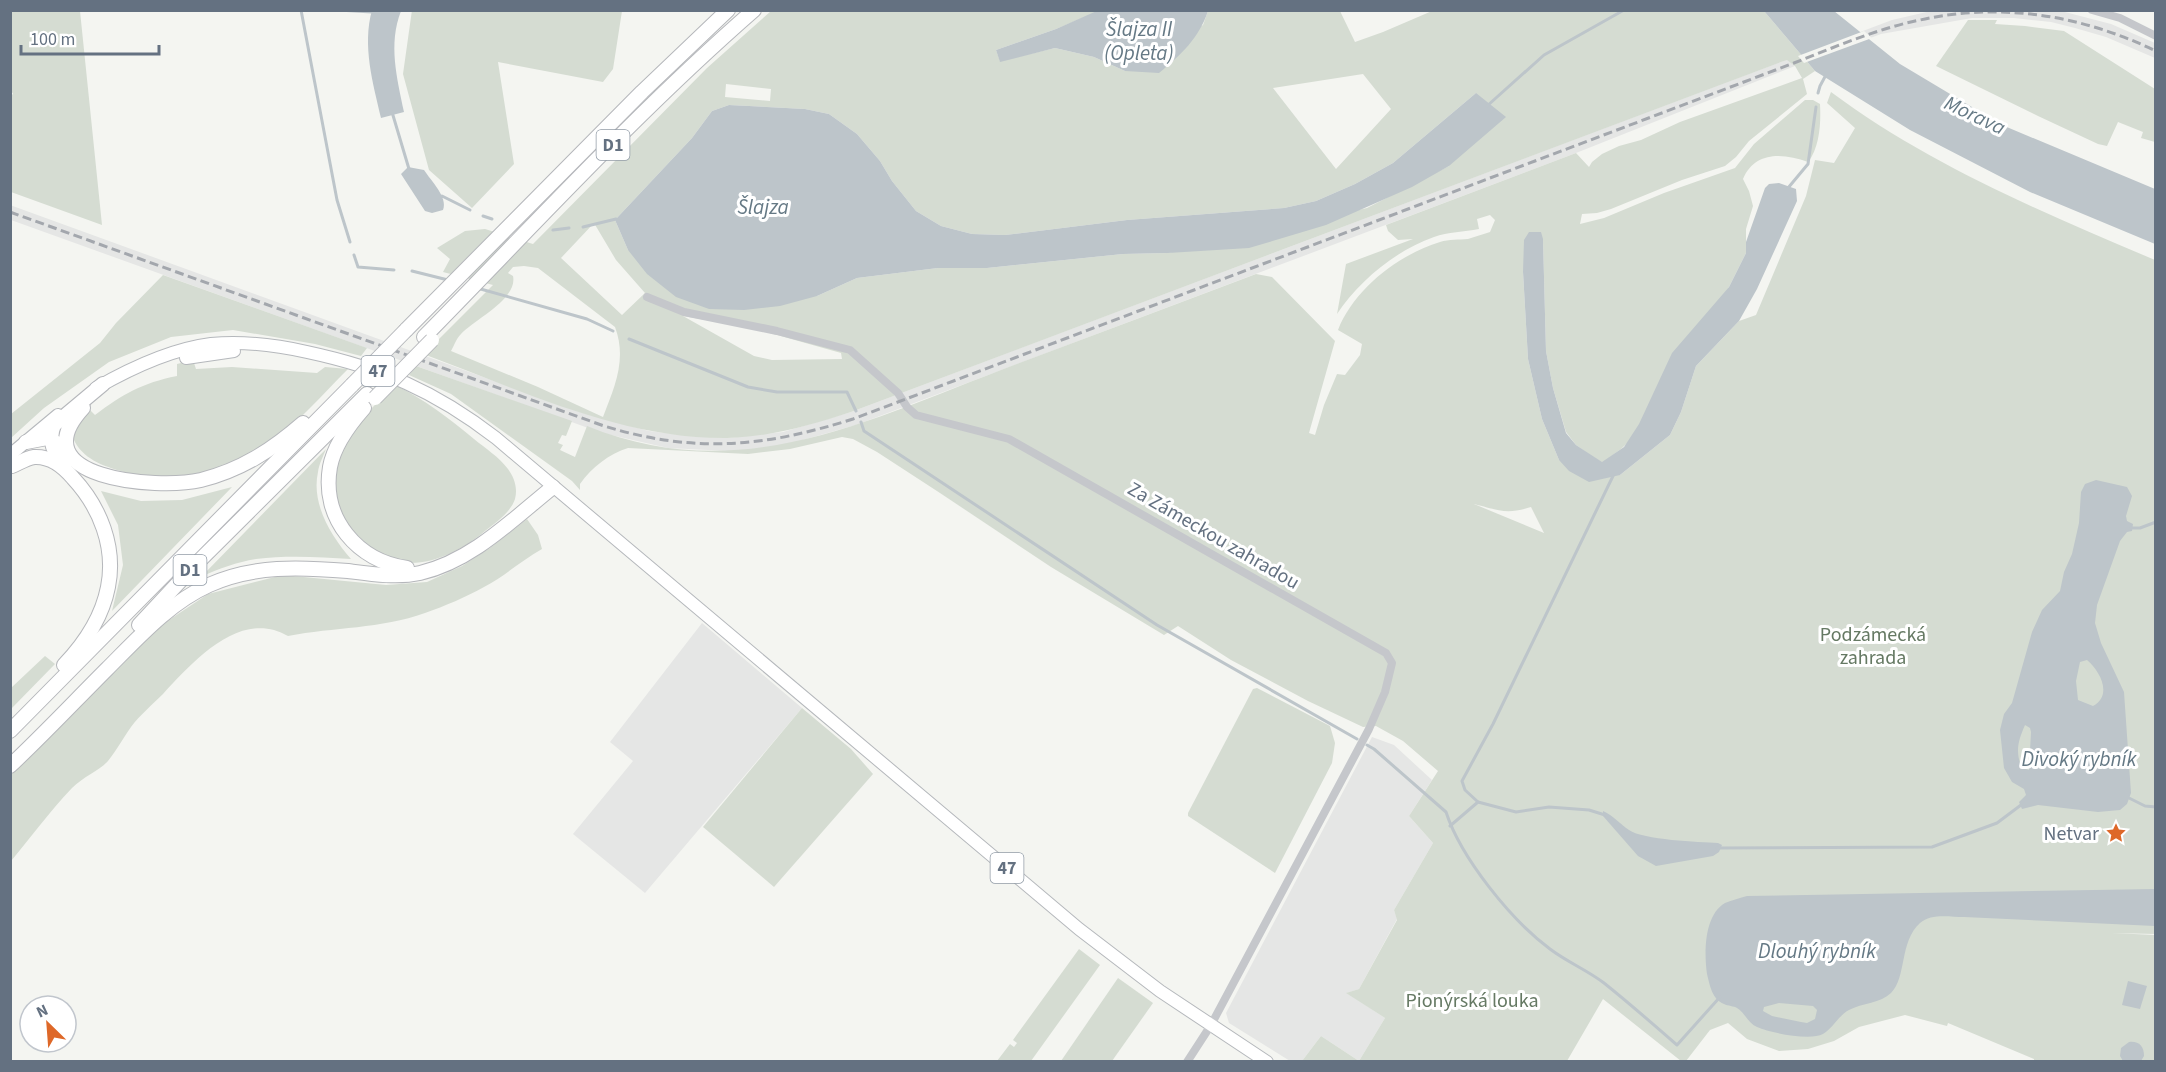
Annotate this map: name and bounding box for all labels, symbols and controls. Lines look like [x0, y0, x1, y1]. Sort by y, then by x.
water label: Šlajza II (Opleta) [1104, 14, 1174, 68]
scale bar [21, 18, 159, 56]
text: 100 m [30, 27, 75, 52]
water label: Morava [1939, 88, 2011, 142]
road number: D1 [596, 130, 630, 160]
water label: Šlajza [737, 192, 789, 222]
road number: 47 [362, 356, 394, 386]
street label: Za Zámeckou zahradou [1122, 475, 1305, 597]
road number: D1 [174, 555, 207, 585]
park label: Podzámecká zahrada [1820, 621, 1926, 672]
water label: Divoký rybník [2021, 744, 2138, 774]
place label: Netvar [2044, 820, 2099, 848]
place icon: Netvar [2104, 821, 2128, 845]
road number: 47 [990, 853, 1024, 883]
water label: Dlouhý rybník [1758, 936, 1877, 966]
park label: Pionýrská louka [1406, 987, 1539, 1015]
north arrow [18, 994, 78, 1054]
text: N [33, 999, 52, 1024]

